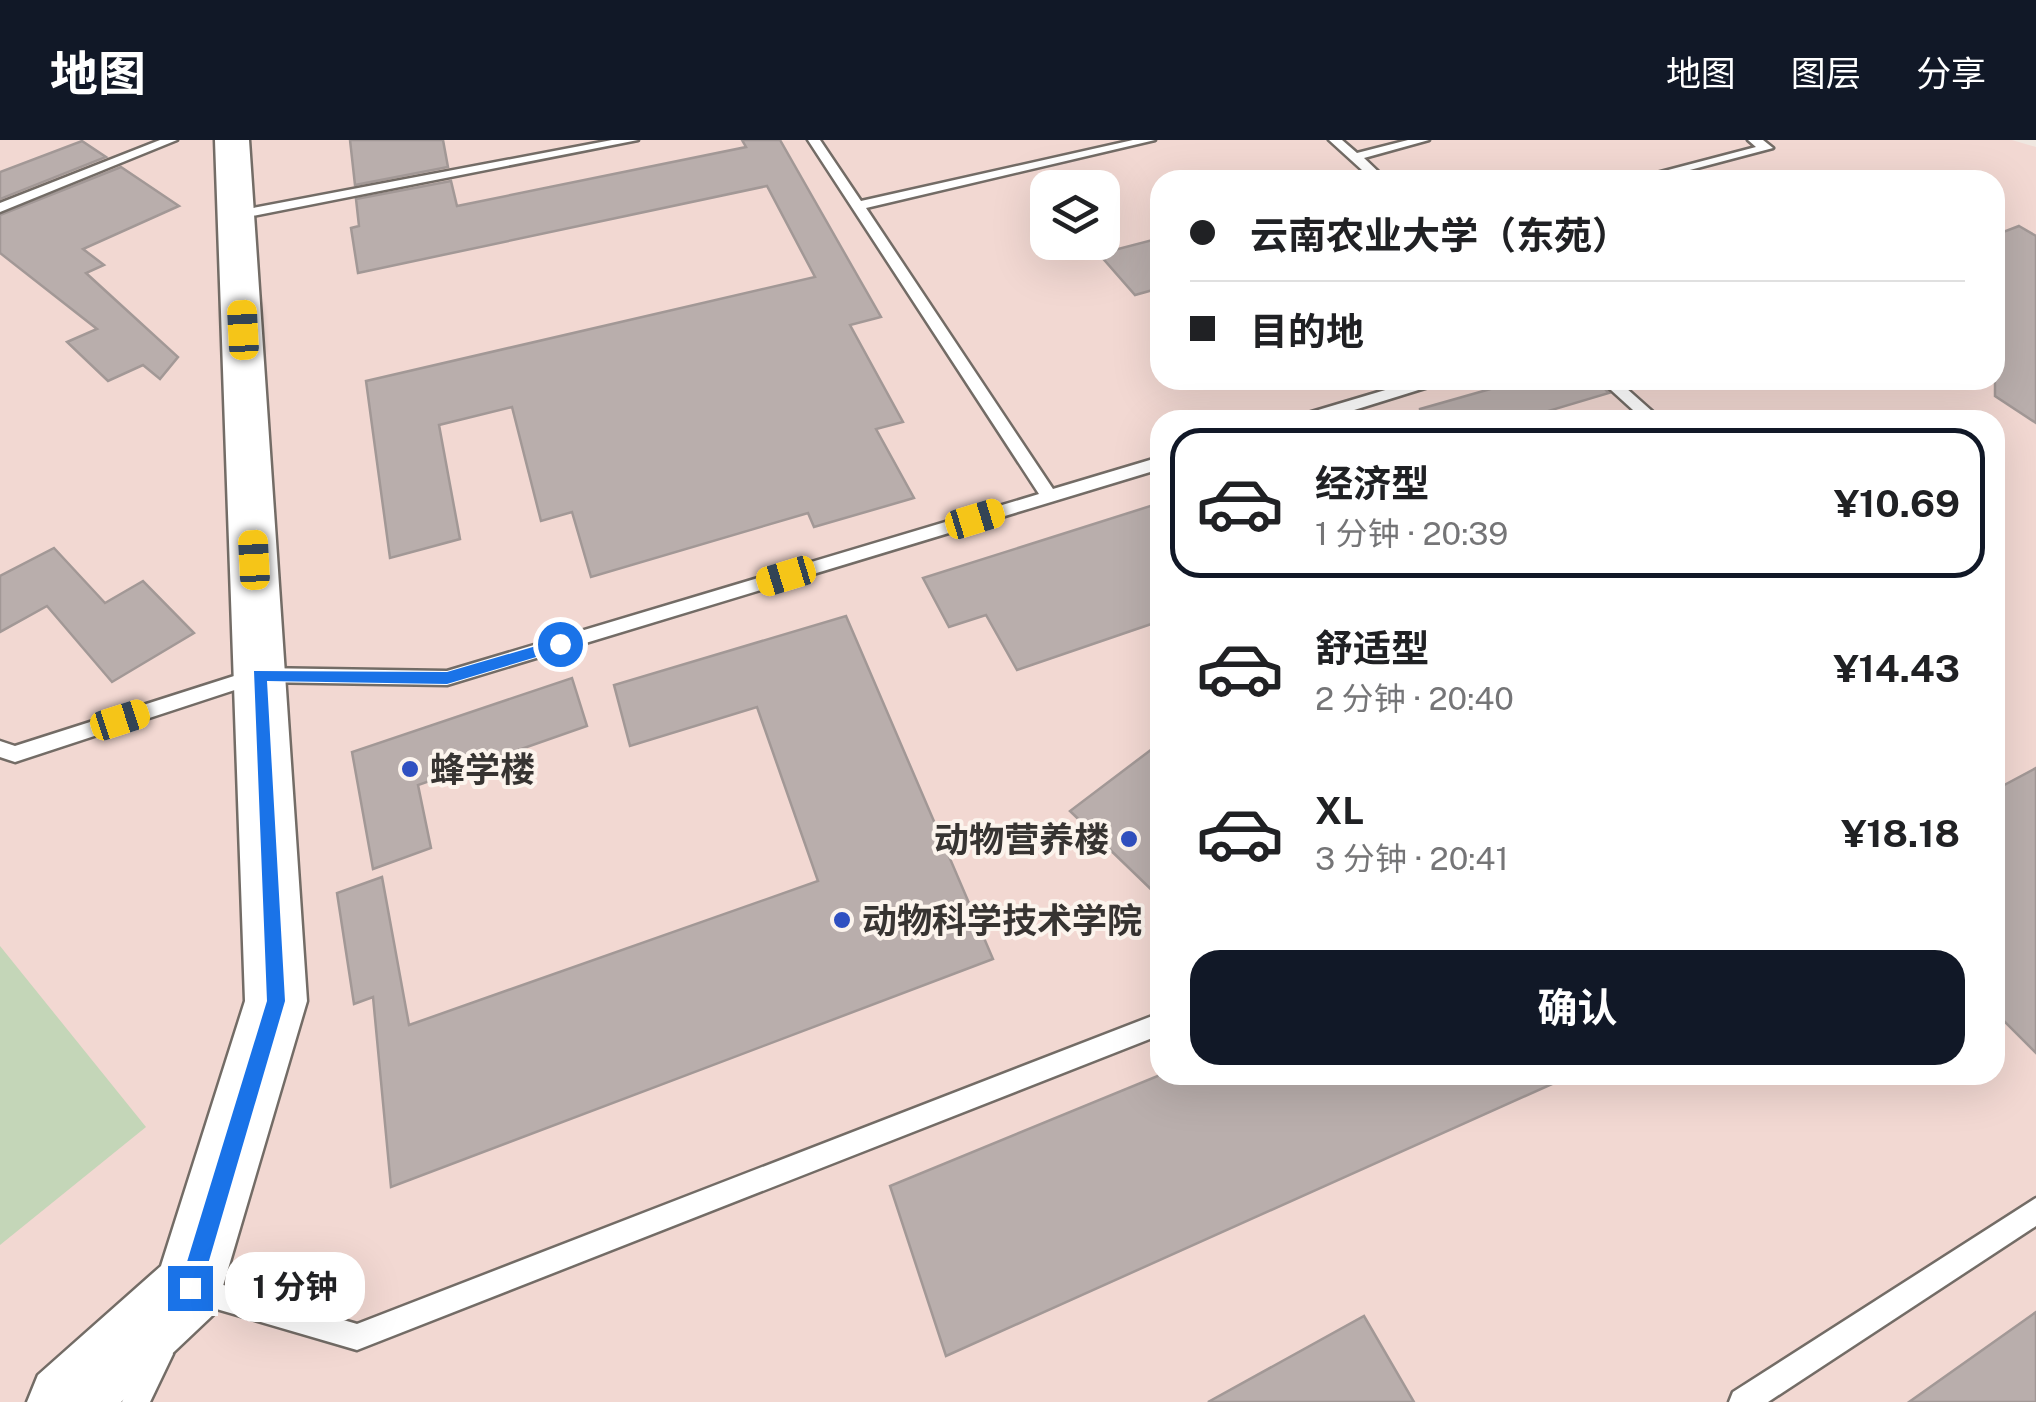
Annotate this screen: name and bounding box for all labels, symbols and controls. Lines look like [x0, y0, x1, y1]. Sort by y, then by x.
text: 地图 [50, 45, 146, 102]
text: 地图 [1666, 53, 1736, 94]
text: 图层 [1791, 53, 1861, 94]
text: 分享 [1916, 53, 1986, 94]
map controls [1030, 170, 1120, 260]
button: layers [1030, 170, 1120, 260]
text: 云南农业大学（东苑） [1250, 213, 1630, 258]
car [226, 299, 260, 361]
text: 目的地 [1250, 309, 1364, 354]
icon: car [1195, 458, 1285, 548]
text: 经济型 [1315, 461, 1429, 506]
text: ¥10.69 [1834, 481, 1960, 526]
car [942, 496, 1008, 542]
text: 1 分钟 · 20:39 [1315, 515, 1508, 552]
car [237, 529, 271, 591]
car [753, 553, 819, 599]
route start [538, 622, 583, 667]
icon: car [1195, 623, 1285, 713]
text: 舒适型 [1315, 626, 1429, 671]
text: ¥14.43 [1833, 646, 1960, 691]
text: 2 分钟 · 20:40 [1315, 680, 1514, 717]
car [87, 696, 153, 744]
place label: 蜂学楼 [430, 749, 535, 790]
marker: 蜂学楼 [399, 758, 421, 780]
icon: car [1195, 788, 1285, 878]
text: XL [1315, 788, 1364, 833]
text: ¥18.18 [1841, 811, 1960, 856]
place label: 动物营养楼 [934, 819, 1109, 860]
marker: 动物营养楼 [1118, 828, 1140, 850]
text: 3 分钟 · 20:41 [1315, 840, 1508, 877]
place label: 动物科学技术学院 [862, 900, 1142, 941]
marker: 动物科学技术学院 [831, 909, 853, 931]
button: 确认 [1190, 950, 1965, 1065]
callout: 1 分钟 [225, 1253, 365, 1323]
route end [168, 1266, 213, 1311]
text: 1 分钟 [253, 1268, 337, 1305]

